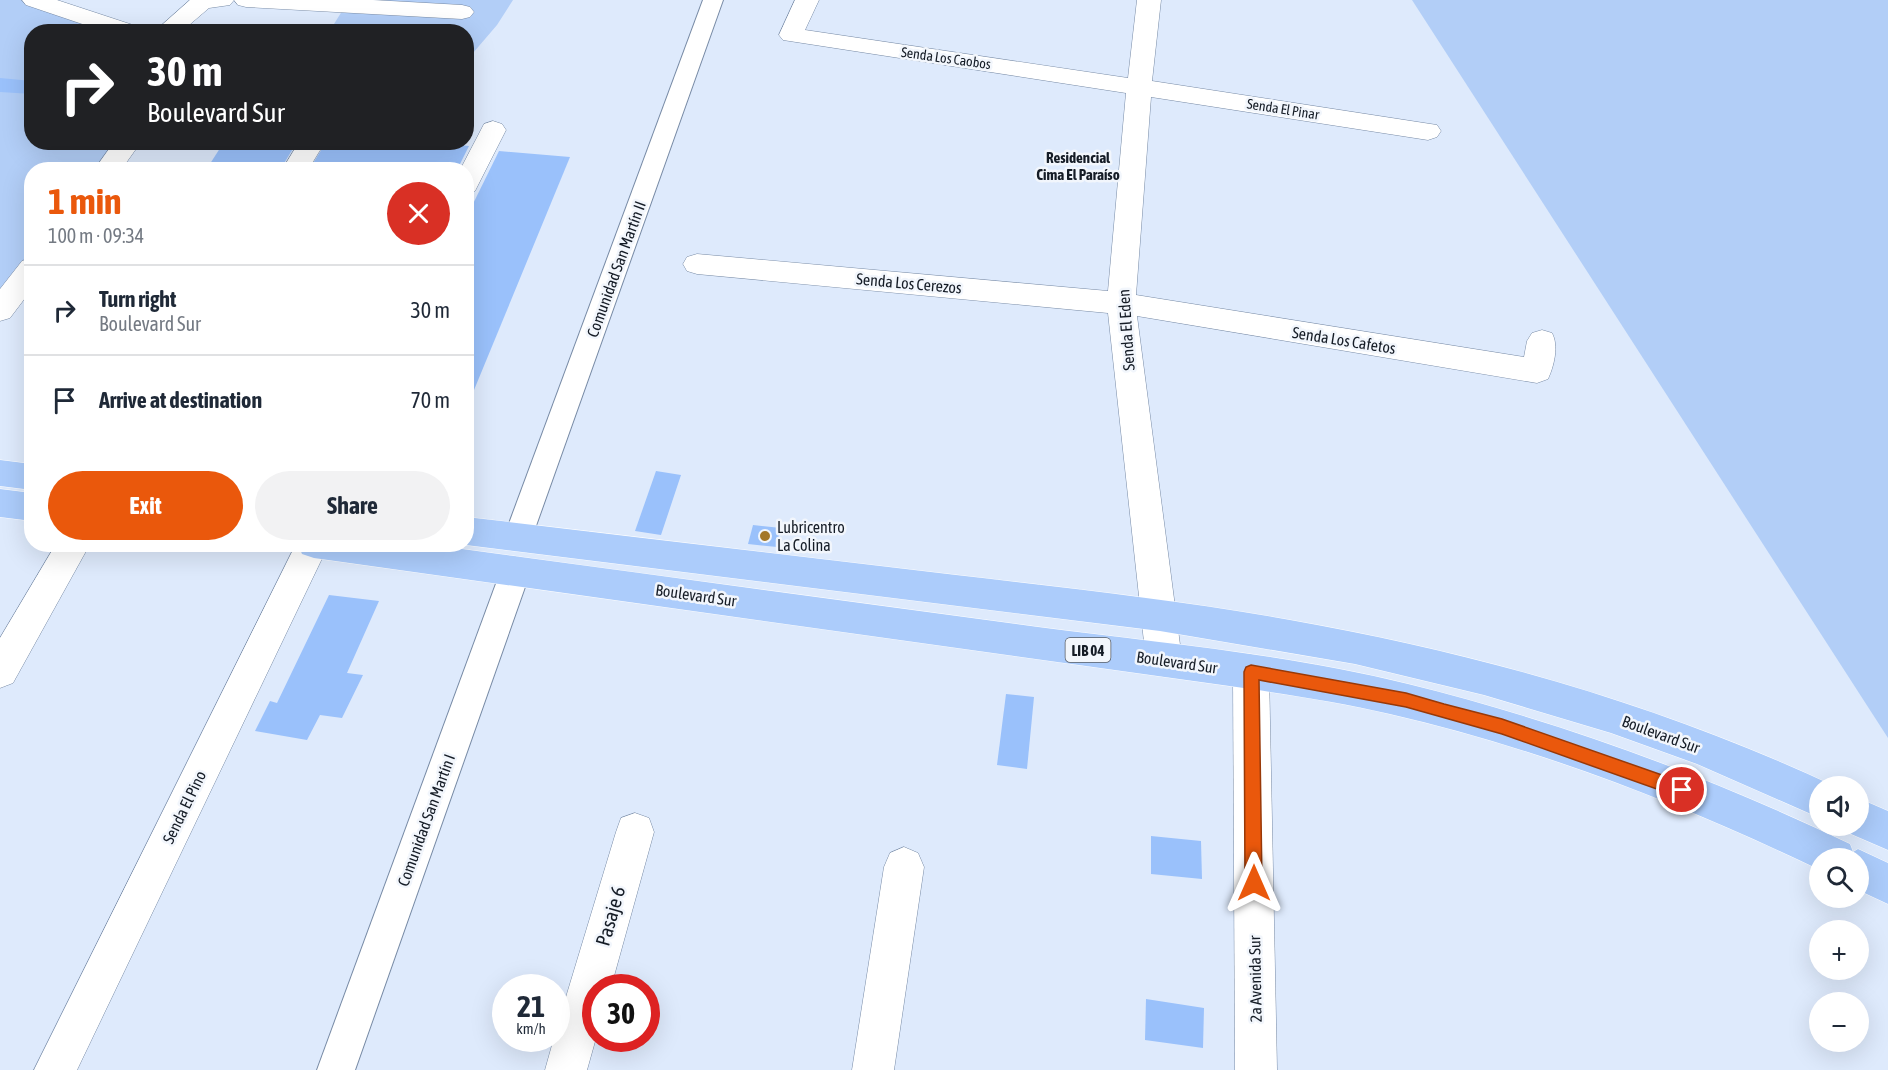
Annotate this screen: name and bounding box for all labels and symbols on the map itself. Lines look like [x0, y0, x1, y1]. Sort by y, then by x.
street label: Senda Los Caobos [900, 44, 992, 72]
street label: Senda El Pinar [1246, 95, 1321, 123]
district label: Residencial Cima El Paraíso [1036, 149, 1120, 183]
street label: Comunidad San Martín II [583, 199, 649, 339]
street label: Senda Los Cerezos [856, 269, 963, 297]
street label: Senda El Eden [1114, 289, 1138, 371]
street label: Senda Los Cafetos [1291, 323, 1397, 357]
place label: Lubricentro La Colina [777, 518, 845, 554]
marker: Lubricentro La Colina [758, 529, 772, 543]
street label: Boulevard Sur [654, 580, 738, 610]
road number: LIB 04 [1066, 638, 1110, 662]
street label: Boulevard Sur [1135, 647, 1219, 677]
street label: Boulevard Sur [1620, 712, 1703, 756]
street label: Comunidad San Martín I [394, 751, 458, 889]
pin [1656, 764, 1707, 815]
street label: Senda El Pino [159, 768, 209, 846]
position arrow [1222, 851, 1286, 915]
street label: Pasaje 6 [591, 884, 629, 948]
street label: 2a Avenida Sur [1245, 935, 1265, 1022]
speed limit sign: 30 [582, 974, 660, 1052]

